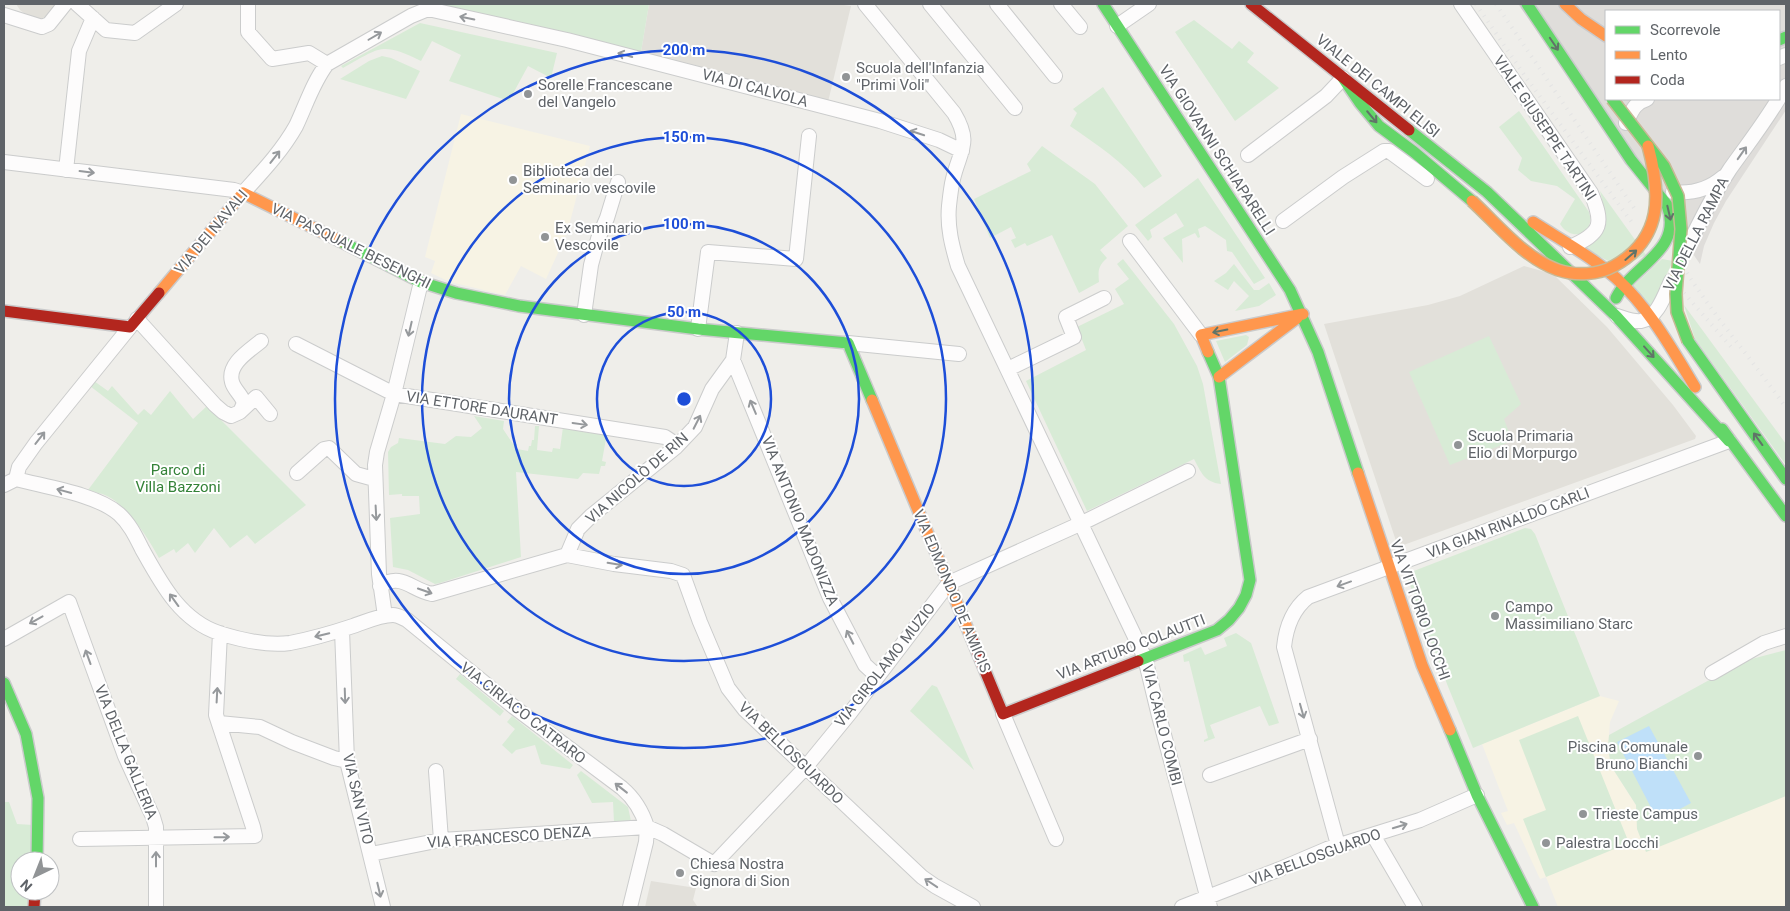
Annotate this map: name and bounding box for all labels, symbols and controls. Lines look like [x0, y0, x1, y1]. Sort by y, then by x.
legend [1605, 10, 1780, 100]
one-way arrow [459, 13, 475, 22]
text: Scorrevole [1650, 21, 1721, 39]
one-way arrow [367, 31, 382, 40]
street label: VIALE DEI CAMPI ELISI [1313, 31, 1443, 141]
one-way arrow [1549, 37, 1559, 51]
text: 200 m [663, 41, 705, 59]
text: Lento [1650, 46, 1688, 64]
one-way arrow [617, 49, 633, 59]
street label: VIALE GIUSEPPE TARTINI [1490, 52, 1600, 204]
place label: Scuola dell'Infanzia "Primi Voli" [856, 59, 985, 94]
street label: VIA GIOVANNI SCHIAPARELLI [1155, 62, 1279, 238]
street label: VIA DI CALVOLA [700, 65, 810, 111]
marker: Scuola dell'Infanzia "Primi Voli" [840, 71, 852, 83]
text: Coda [1650, 71, 1685, 89]
place label: Sorelle Francescane del Vangelo [538, 76, 673, 111]
marker: Sorelle Francescane del Vangelo [522, 88, 534, 100]
one-way arrow [1366, 110, 1377, 123]
text: 150 m [663, 128, 705, 146]
one-way arrow [910, 128, 925, 137]
one-way arrow [1737, 146, 1747, 160]
one-way arrow [270, 150, 281, 163]
place label: Biblioteca del Seminario vescovile [523, 162, 656, 197]
one-way arrow [79, 167, 95, 177]
marker: Biblioteca del Seminario vescovile [507, 174, 519, 186]
street label: VIA DELLA RAMPA [1659, 174, 1733, 294]
street label: VIA DEI NAVALI [171, 186, 251, 278]
street label: VIA PASQUALE BESENGHI [268, 199, 434, 293]
one-way arrow [1665, 205, 1674, 221]
text: 100 m [663, 215, 705, 233]
place label: Ex Seminario Vescovile [555, 219, 642, 254]
marker: Ex Seminario Vescovile [539, 231, 551, 243]
one-way arrow [1625, 249, 1638, 261]
text: 50 m [667, 303, 701, 321]
one-way arrow [405, 321, 414, 337]
one-way arrow [1213, 327, 1229, 336]
one-way arrow [1643, 346, 1655, 359]
street label: VIA ETTORE DAURANT [405, 387, 559, 429]
centre of rings [675, 390, 693, 408]
one-way arrow [747, 400, 757, 415]
one-way arrow [693, 415, 702, 430]
one-way arrow [572, 419, 588, 429]
place label: Scuola Primaria Elio di Morpurgo [1468, 427, 1577, 462]
street label: VIA NICOLÒ DE RIN [582, 429, 692, 527]
one-way arrow [35, 431, 46, 444]
one-way arrow [1753, 432, 1763, 446]
street label: VIA ANTONIO MADONIZZA [758, 434, 842, 609]
marker: Scuola Primaria Elio di Morpurgo [1452, 439, 1464, 451]
park label: Parco di Villa Bazzoni [135, 461, 221, 496]
street label: VIA GIAN RINALDO CARLI [1424, 484, 1592, 562]
one-way arrow [56, 486, 72, 495]
one-way arrow [371, 505, 380, 521]
street label: VIA EDMONDO DE AMICIS [909, 507, 995, 675]
street label: VIA VITTORIO LOCCHI [1386, 537, 1454, 683]
one-way arrow [606, 559, 622, 569]
one-way arrow [1336, 580, 1352, 589]
one-way arrow [417, 587, 433, 597]
one-way arrow [169, 593, 179, 607]
place label: Campo Massimiliano Starc [1505, 598, 1633, 633]
street label: VIA GIROLAMO MUZIO [831, 599, 939, 731]
street label: VIA ARTURO COLAUTTI [1054, 610, 1208, 684]
marker: Campo Massimiliano Starc [1489, 610, 1501, 622]
one-way arrow [30, 616, 44, 626]
one-way arrow [845, 630, 854, 645]
one-way arrow [315, 631, 331, 640]
one-way arrow [83, 649, 92, 665]
street label: VIA CIRIACO CATRARO [457, 658, 589, 768]
street label: VIA CARLO COMBI [1138, 663, 1186, 787]
street label: VIA DELLA GALLERIA [91, 682, 161, 822]
one-way arrow [212, 687, 221, 703]
one-way arrow [340, 688, 350, 704]
street label: VIA BELLOSGUARDO [735, 698, 847, 808]
one-way arrow [1298, 703, 1307, 719]
place label: Piscina Comunale Bruno Bianchi [1568, 738, 1688, 773]
marker: Piscina Comunale Bruno Bianchi [1692, 750, 1704, 762]
street label: VIA SAN VITO [339, 752, 377, 846]
one-way arrow [615, 782, 628, 793]
place label: Trieste Campus [1593, 805, 1698, 823]
marker: Trieste Campus [1577, 808, 1589, 820]
one-way arrow [1391, 821, 1407, 831]
street label: VIA FRANCESCO DENZA [426, 822, 592, 852]
street label: VIA BELLOSGUARDO [1247, 825, 1383, 889]
one-way arrow [214, 832, 230, 842]
place label: Palestra Locchi [1556, 834, 1659, 852]
marker: Palestra Locchi [1540, 837, 1552, 849]
north arrow [10, 851, 60, 901]
one-way arrow [151, 851, 161, 867]
place label: Chiesa Nostra Signora di Sion [690, 855, 790, 890]
marker: Chiesa Nostra Signora di Sion [674, 867, 686, 879]
text: N [17, 876, 35, 895]
one-way arrow [924, 878, 938, 888]
one-way arrow [375, 881, 384, 897]

